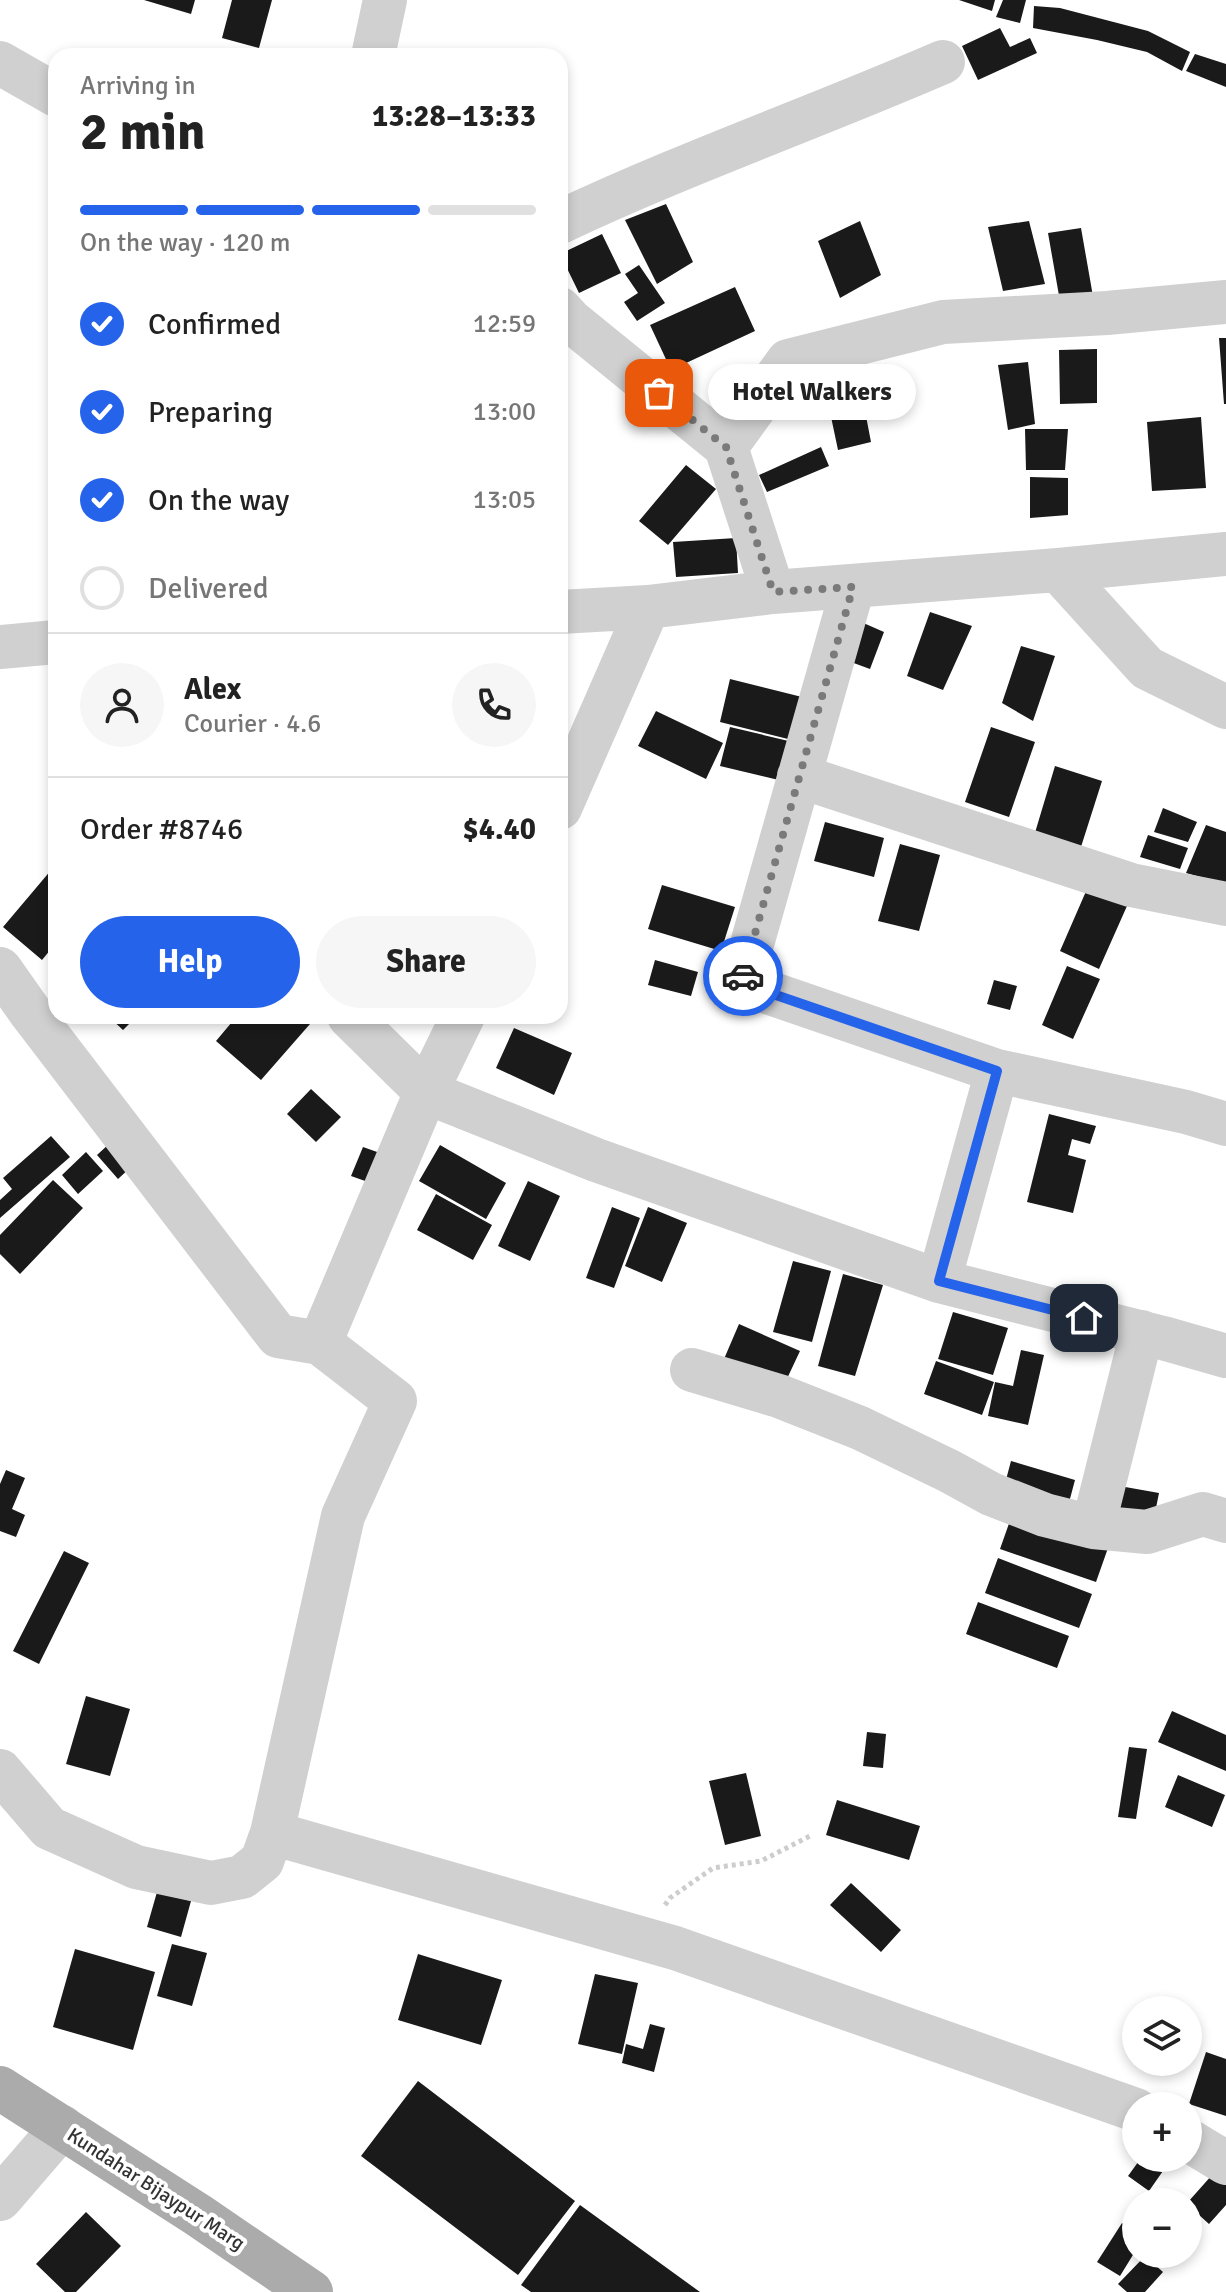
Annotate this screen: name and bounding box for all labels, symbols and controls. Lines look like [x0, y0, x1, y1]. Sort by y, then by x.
text: Arriving in [80, 70, 196, 102]
text: 13:28–13:33 [372, 98, 536, 135]
text: 2 min [80, 100, 206, 164]
text: On the way · 120 m [80, 227, 290, 259]
icon: check [80, 302, 124, 346]
text: Confirmed [148, 306, 281, 343]
text: 12:59 [473, 308, 536, 340]
pin [625, 359, 693, 427]
callout: Hotel Walkers [707, 365, 915, 421]
icon: bag [637, 371, 681, 415]
text: Hotel Walkers [732, 376, 892, 408]
icon: check [80, 390, 124, 434]
text: Preparing [148, 394, 273, 431]
text: 13:00 [473, 396, 536, 428]
icon: check [80, 478, 124, 522]
text: On the way [148, 482, 289, 519]
text: 13:05 [473, 484, 536, 516]
text: Delivered [148, 570, 269, 607]
button: person [80, 663, 164, 747]
button: phone [452, 663, 536, 747]
text: Alex [184, 671, 241, 708]
text: Courier · 4.6 [184, 708, 321, 740]
text: Order #8746 [80, 811, 243, 848]
text: $4.40 [463, 811, 536, 848]
button: Help [80, 916, 300, 1008]
button: Share [316, 916, 536, 1008]
courier [703, 936, 783, 1016]
icon: car [721, 954, 765, 998]
pin [1050, 1284, 1118, 1352]
icon: home [1062, 1296, 1106, 1340]
map controls [1122, 1996, 1202, 2268]
button: layers [1122, 1996, 1202, 2076]
button: + [1122, 2092, 1202, 2172]
street label: Kundahar Bijaypur Marg [63, 2122, 249, 2256]
button: − [1122, 2188, 1202, 2268]

